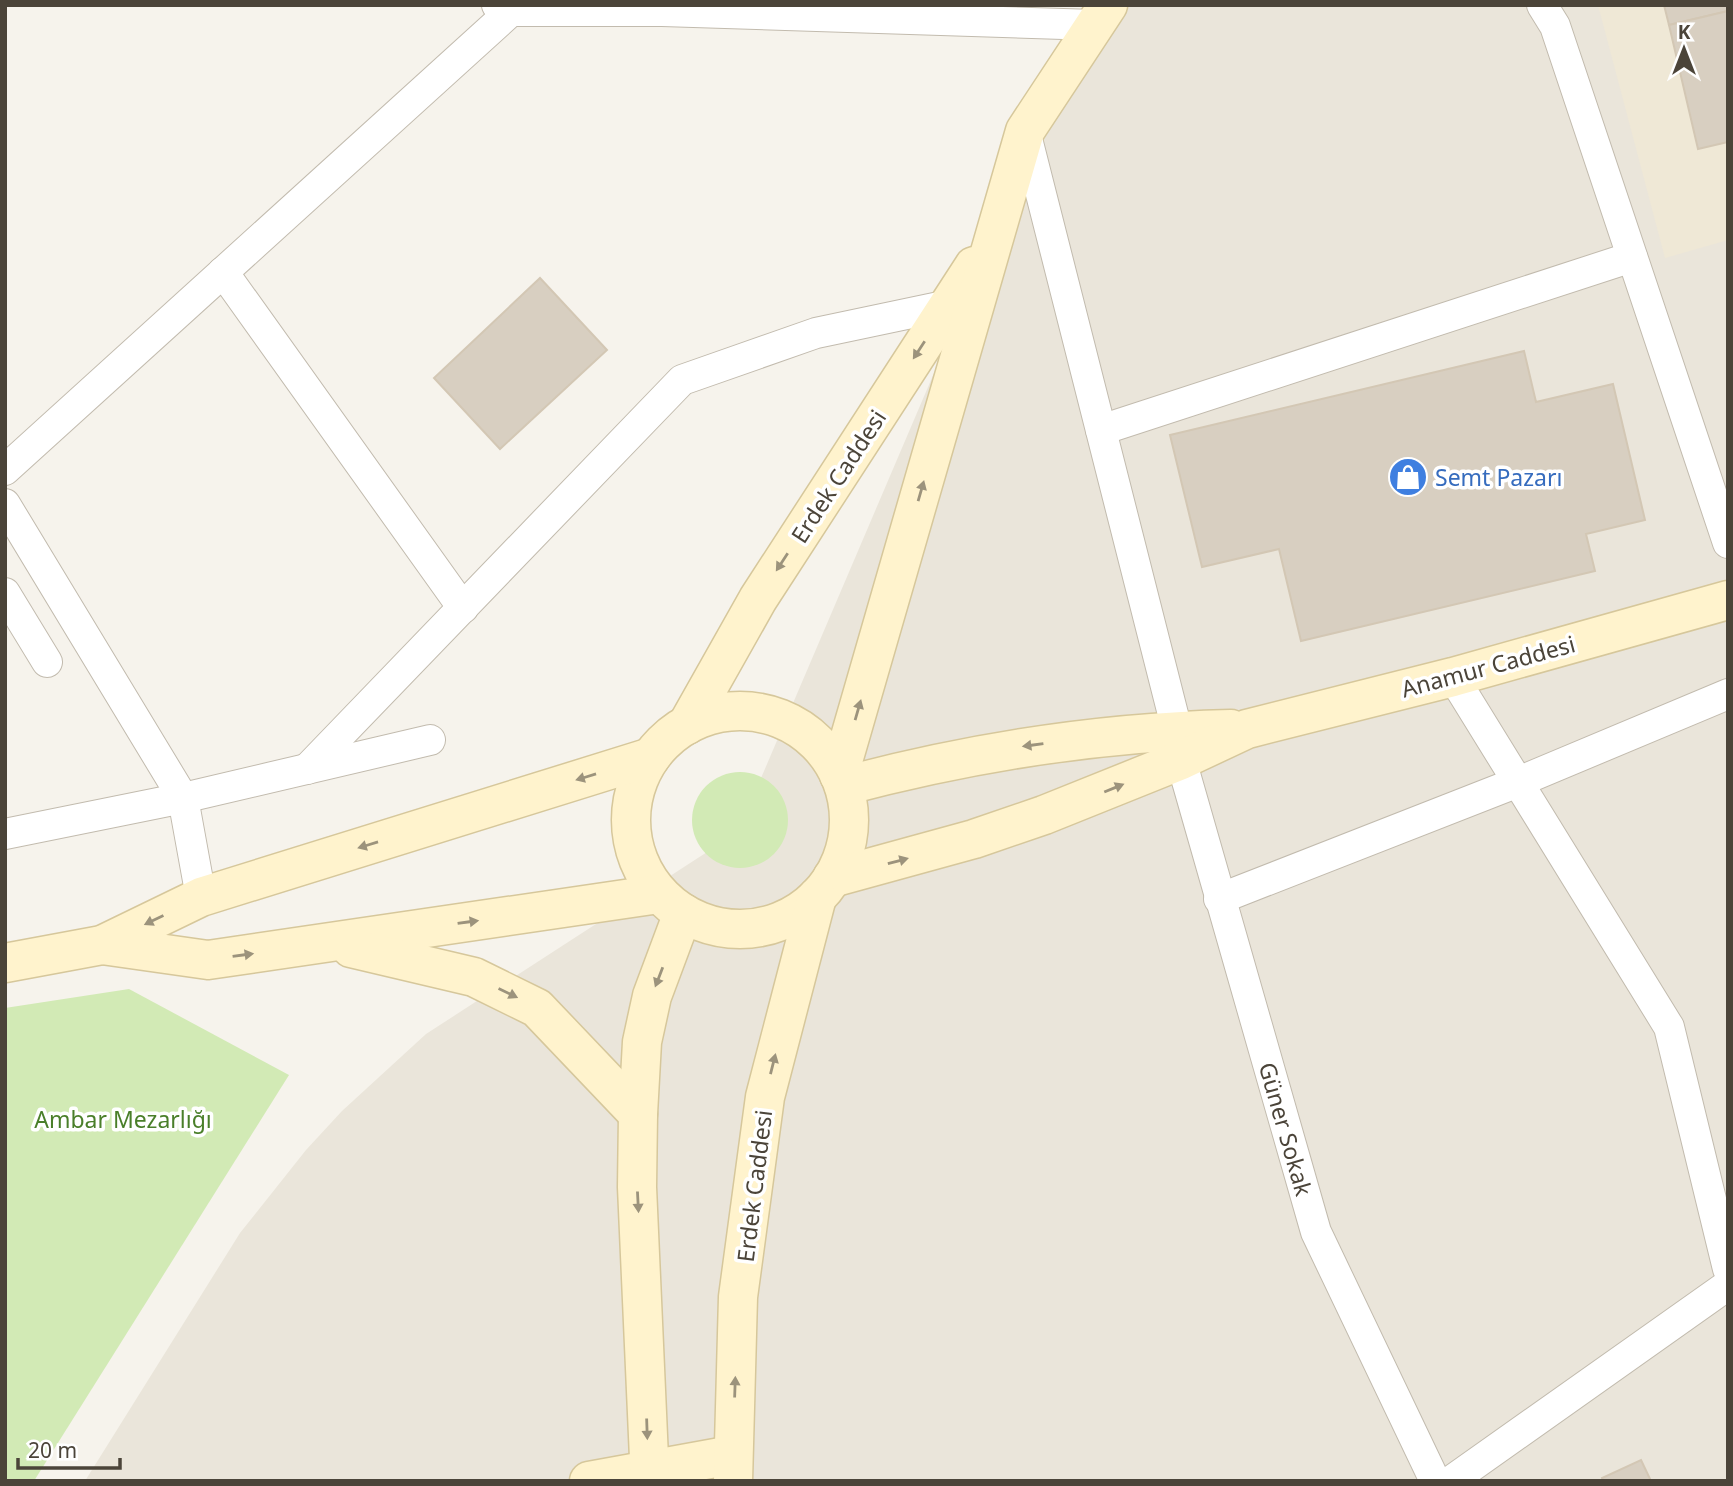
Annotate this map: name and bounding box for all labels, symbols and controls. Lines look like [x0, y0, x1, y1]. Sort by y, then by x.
north arrow [1649, 14, 1719, 84]
text: K [1678, 19, 1691, 45]
one-way arrow [913, 341, 926, 360]
street label: Erdek Caddesi [783, 403, 893, 549]
shop icon: Semt Pazarı [1387, 456, 1429, 498]
place label: Semt Pazarı [1435, 461, 1562, 493]
one-way arrow [917, 480, 927, 501]
one-way arrow [775, 552, 788, 571]
street label: Anamur Caddesi [1398, 627, 1578, 705]
one-way arrow [853, 699, 863, 720]
one-way arrow [1022, 739, 1044, 750]
one-way arrow [575, 772, 596, 783]
one-way arrow [1103, 782, 1124, 793]
one-way arrow [358, 840, 379, 850]
one-way arrow [887, 855, 909, 866]
one-way arrow [144, 914, 164, 925]
one-way arrow [457, 916, 479, 927]
one-way arrow [232, 949, 254, 960]
one-way arrow [653, 967, 664, 988]
one-way arrow [498, 988, 518, 999]
one-way arrow [768, 1053, 779, 1075]
street label: Güner Sokak [1252, 1058, 1321, 1200]
park label: Ambar Mezarlığı [34, 1103, 212, 1135]
street label: Erdek Caddesi [729, 1108, 779, 1264]
one-way arrow [632, 1191, 643, 1213]
one-way arrow [729, 1376, 740, 1398]
one-way arrow [641, 1419, 653, 1441]
scale bar [18, 1426, 119, 1470]
text: 20 m [28, 1436, 77, 1464]

